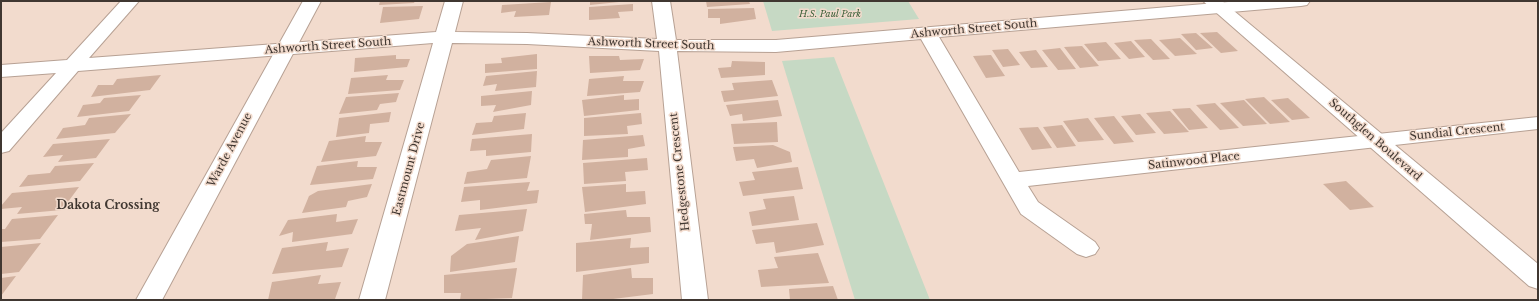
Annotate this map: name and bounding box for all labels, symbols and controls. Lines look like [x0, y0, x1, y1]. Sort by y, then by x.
park label: H.S. Paul Park [799, 9, 861, 19]
street label: Ashworth Street South [910, 17, 1038, 41]
street label: Ashworth Street South [264, 35, 392, 57]
street label: Ashworth Street South [587, 35, 715, 53]
street label: Southglen Boulevard [1326, 96, 1424, 184]
street label: Warde Avenue [205, 111, 255, 189]
street label: Hedgestone Crescent [667, 112, 693, 232]
street label: Sundial Crescent [1409, 120, 1505, 144]
street label: Eastmount Drive [390, 121, 428, 217]
street label: Satinwood Place [1148, 150, 1240, 172]
district label: Dakota Crossing [56, 199, 160, 213]

